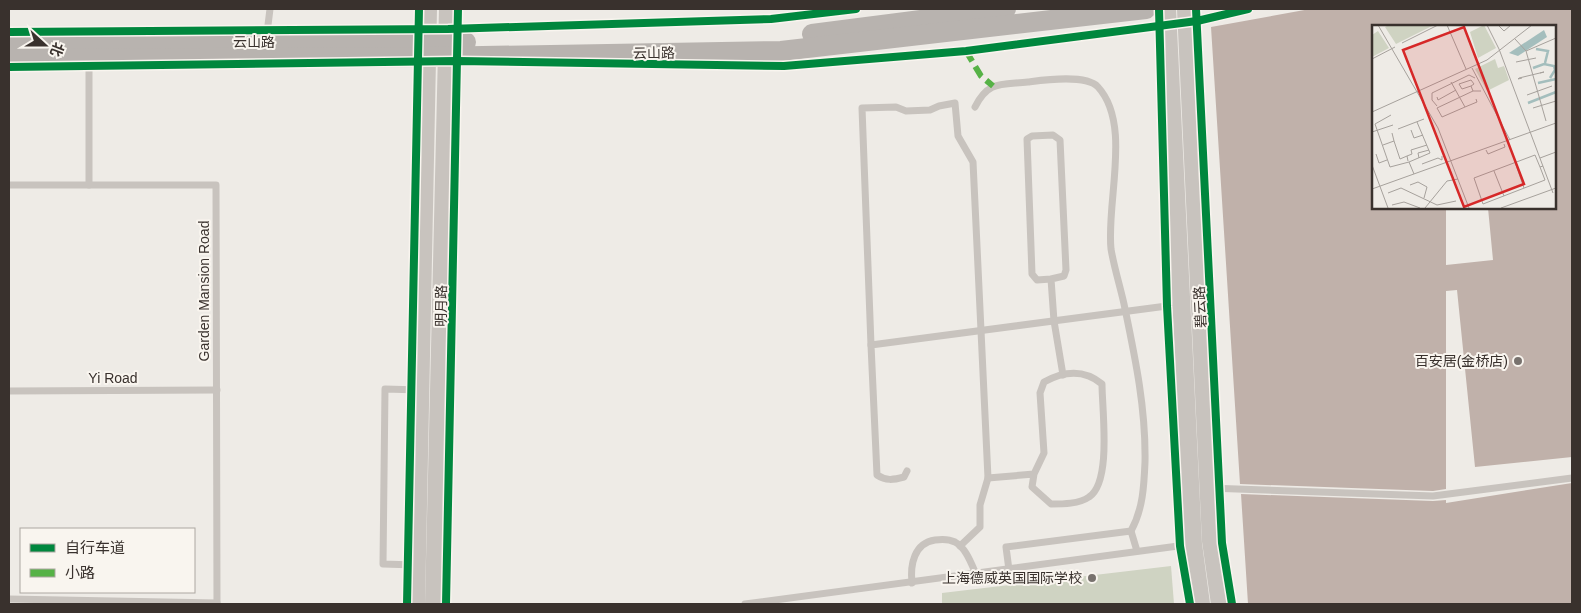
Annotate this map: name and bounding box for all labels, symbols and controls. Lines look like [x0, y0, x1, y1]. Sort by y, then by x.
north arrow [20, 20, 70, 70]
inset map [1372, 25, 1556, 209]
street label: 云山路 [233, 34, 275, 50]
text: 北 [47, 40, 67, 59]
street label: 云山路 [633, 45, 675, 61]
street label: Garden Mansion Road [196, 221, 212, 361]
street label: 明月路 [433, 285, 449, 327]
street label: 碧云路 [1191, 286, 1209, 328]
place label: 百安居(金桥店) [1415, 353, 1508, 369]
marker: 百安居(金桥店) [1512, 355, 1524, 367]
street label: Yi Road [88, 370, 138, 386]
legend [20, 528, 195, 593]
text: 自行车道 [65, 539, 125, 556]
text: 小路 [65, 564, 95, 581]
place label: 上海德威英国国际学校 [942, 570, 1082, 586]
marker: 上海德威英国国际学校 [1086, 572, 1098, 584]

